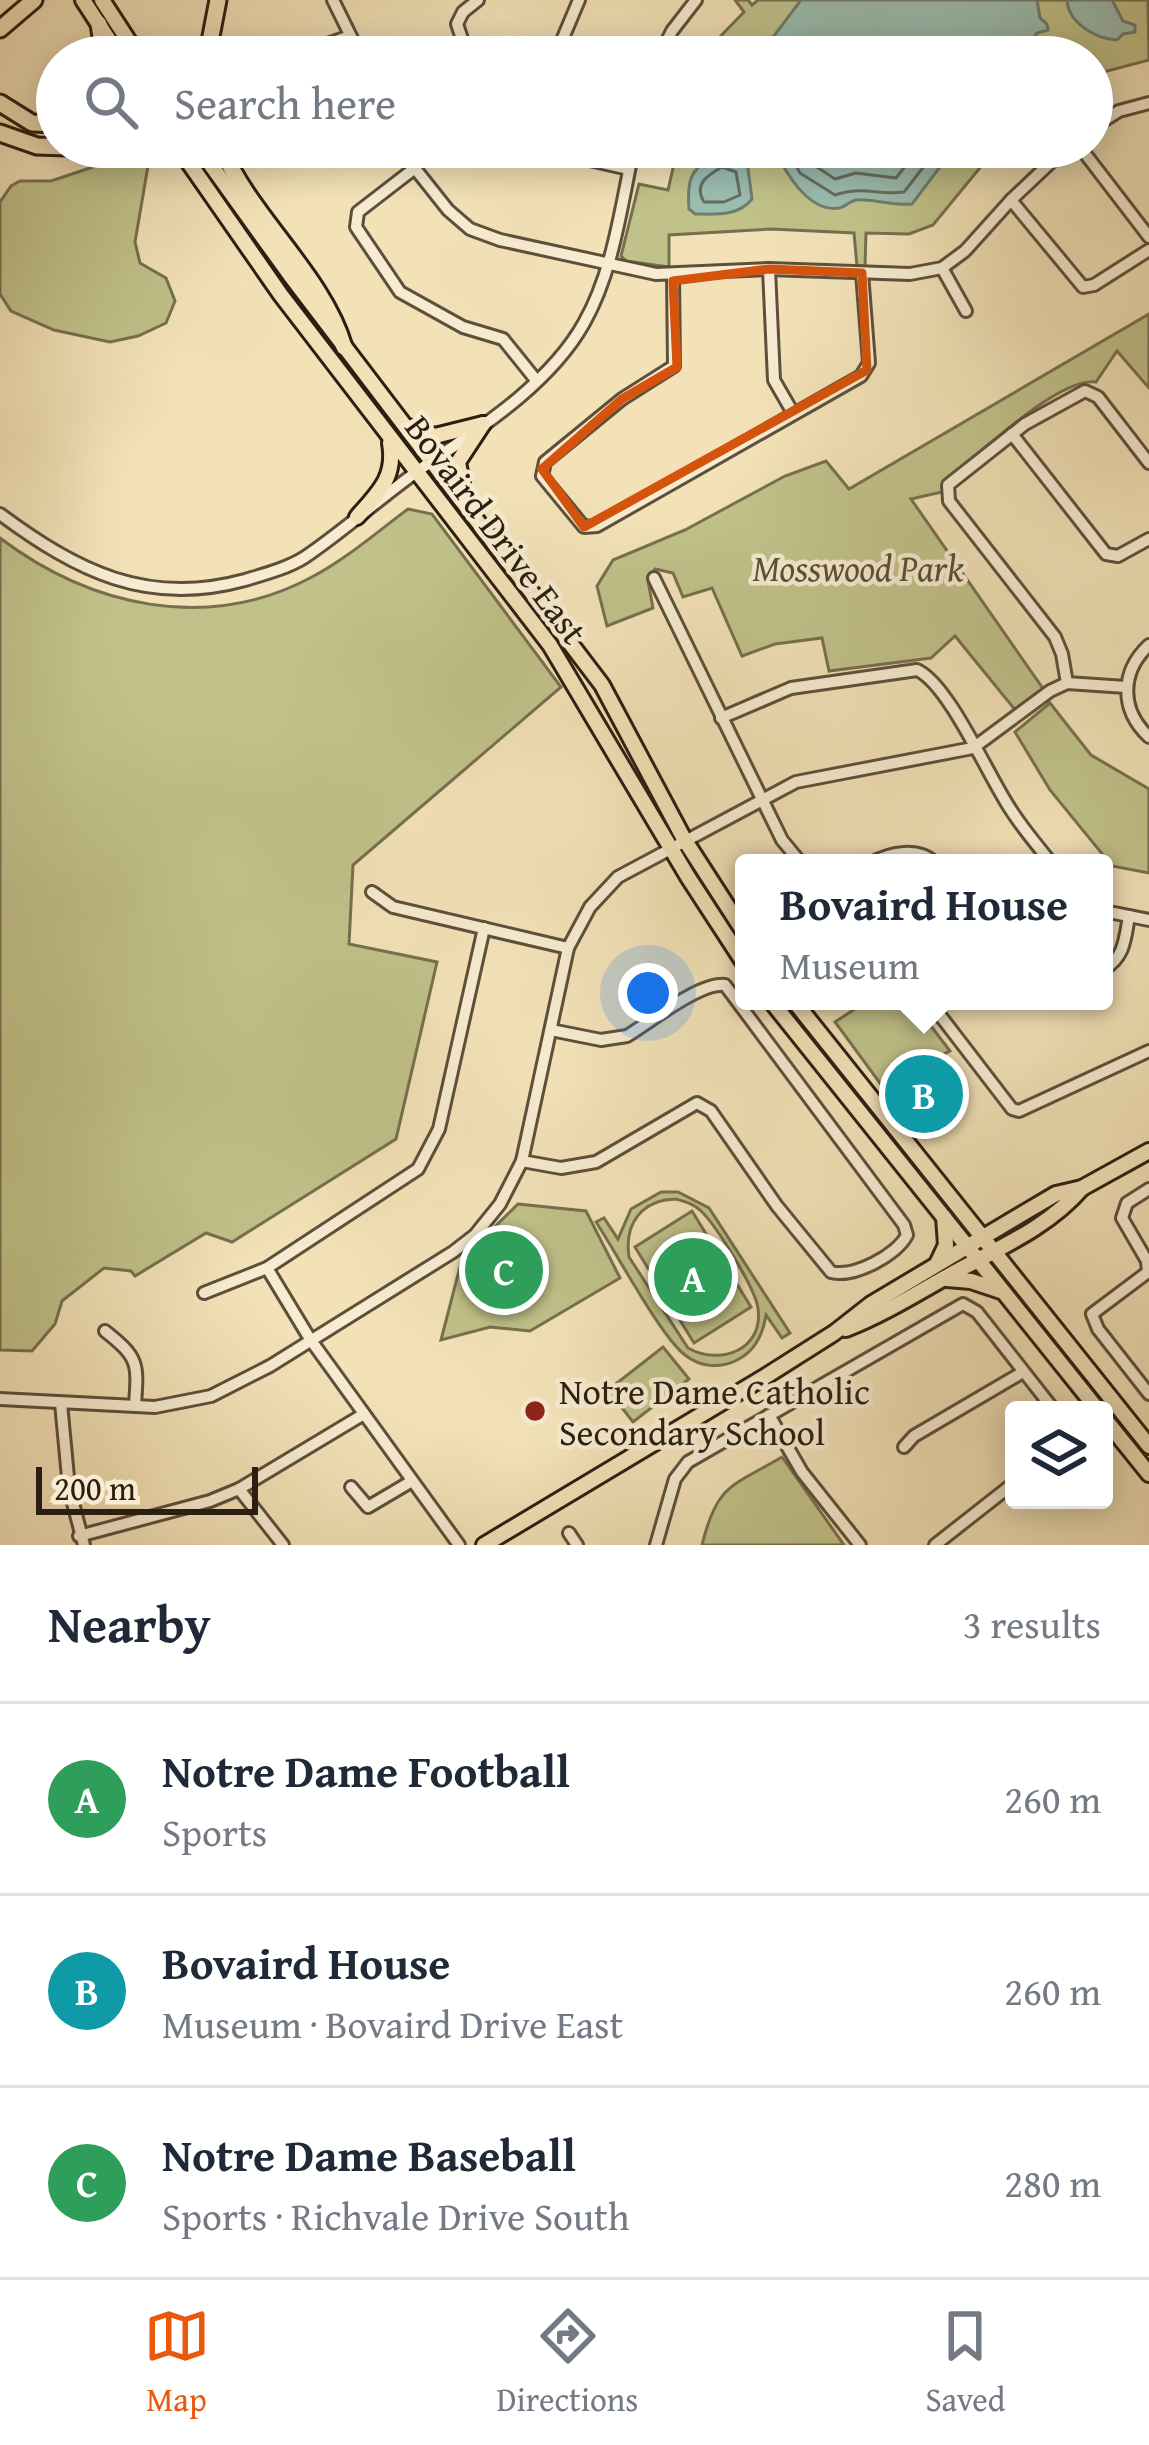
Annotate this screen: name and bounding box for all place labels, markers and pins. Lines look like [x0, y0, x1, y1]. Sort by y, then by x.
pin: B [885, 1049, 963, 1139]
pin: C [465, 1225, 543, 1315]
pin: A [654, 1232, 732, 1322]
place label: Notre Dame Catholic Secondary School [559, 1364, 870, 1458]
marker: Notre Dame Catholic Secondary School [522, 1398, 548, 1424]

